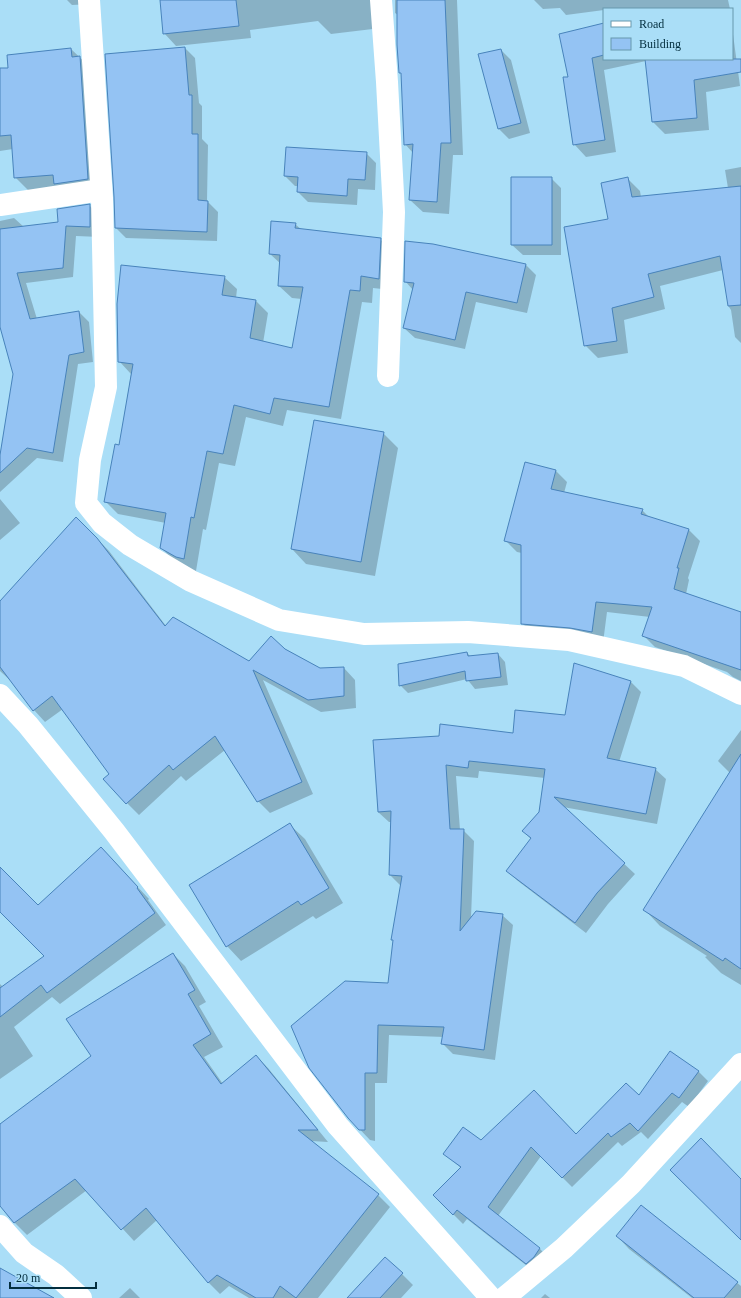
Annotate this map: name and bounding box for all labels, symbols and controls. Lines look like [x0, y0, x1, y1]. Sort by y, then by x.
legend [603, 8, 733, 60]
text: Road [639, 17, 664, 31]
text: Building [639, 37, 681, 51]
scale bar [10, 1264, 96, 1290]
text: 20 m [16, 1271, 41, 1285]

